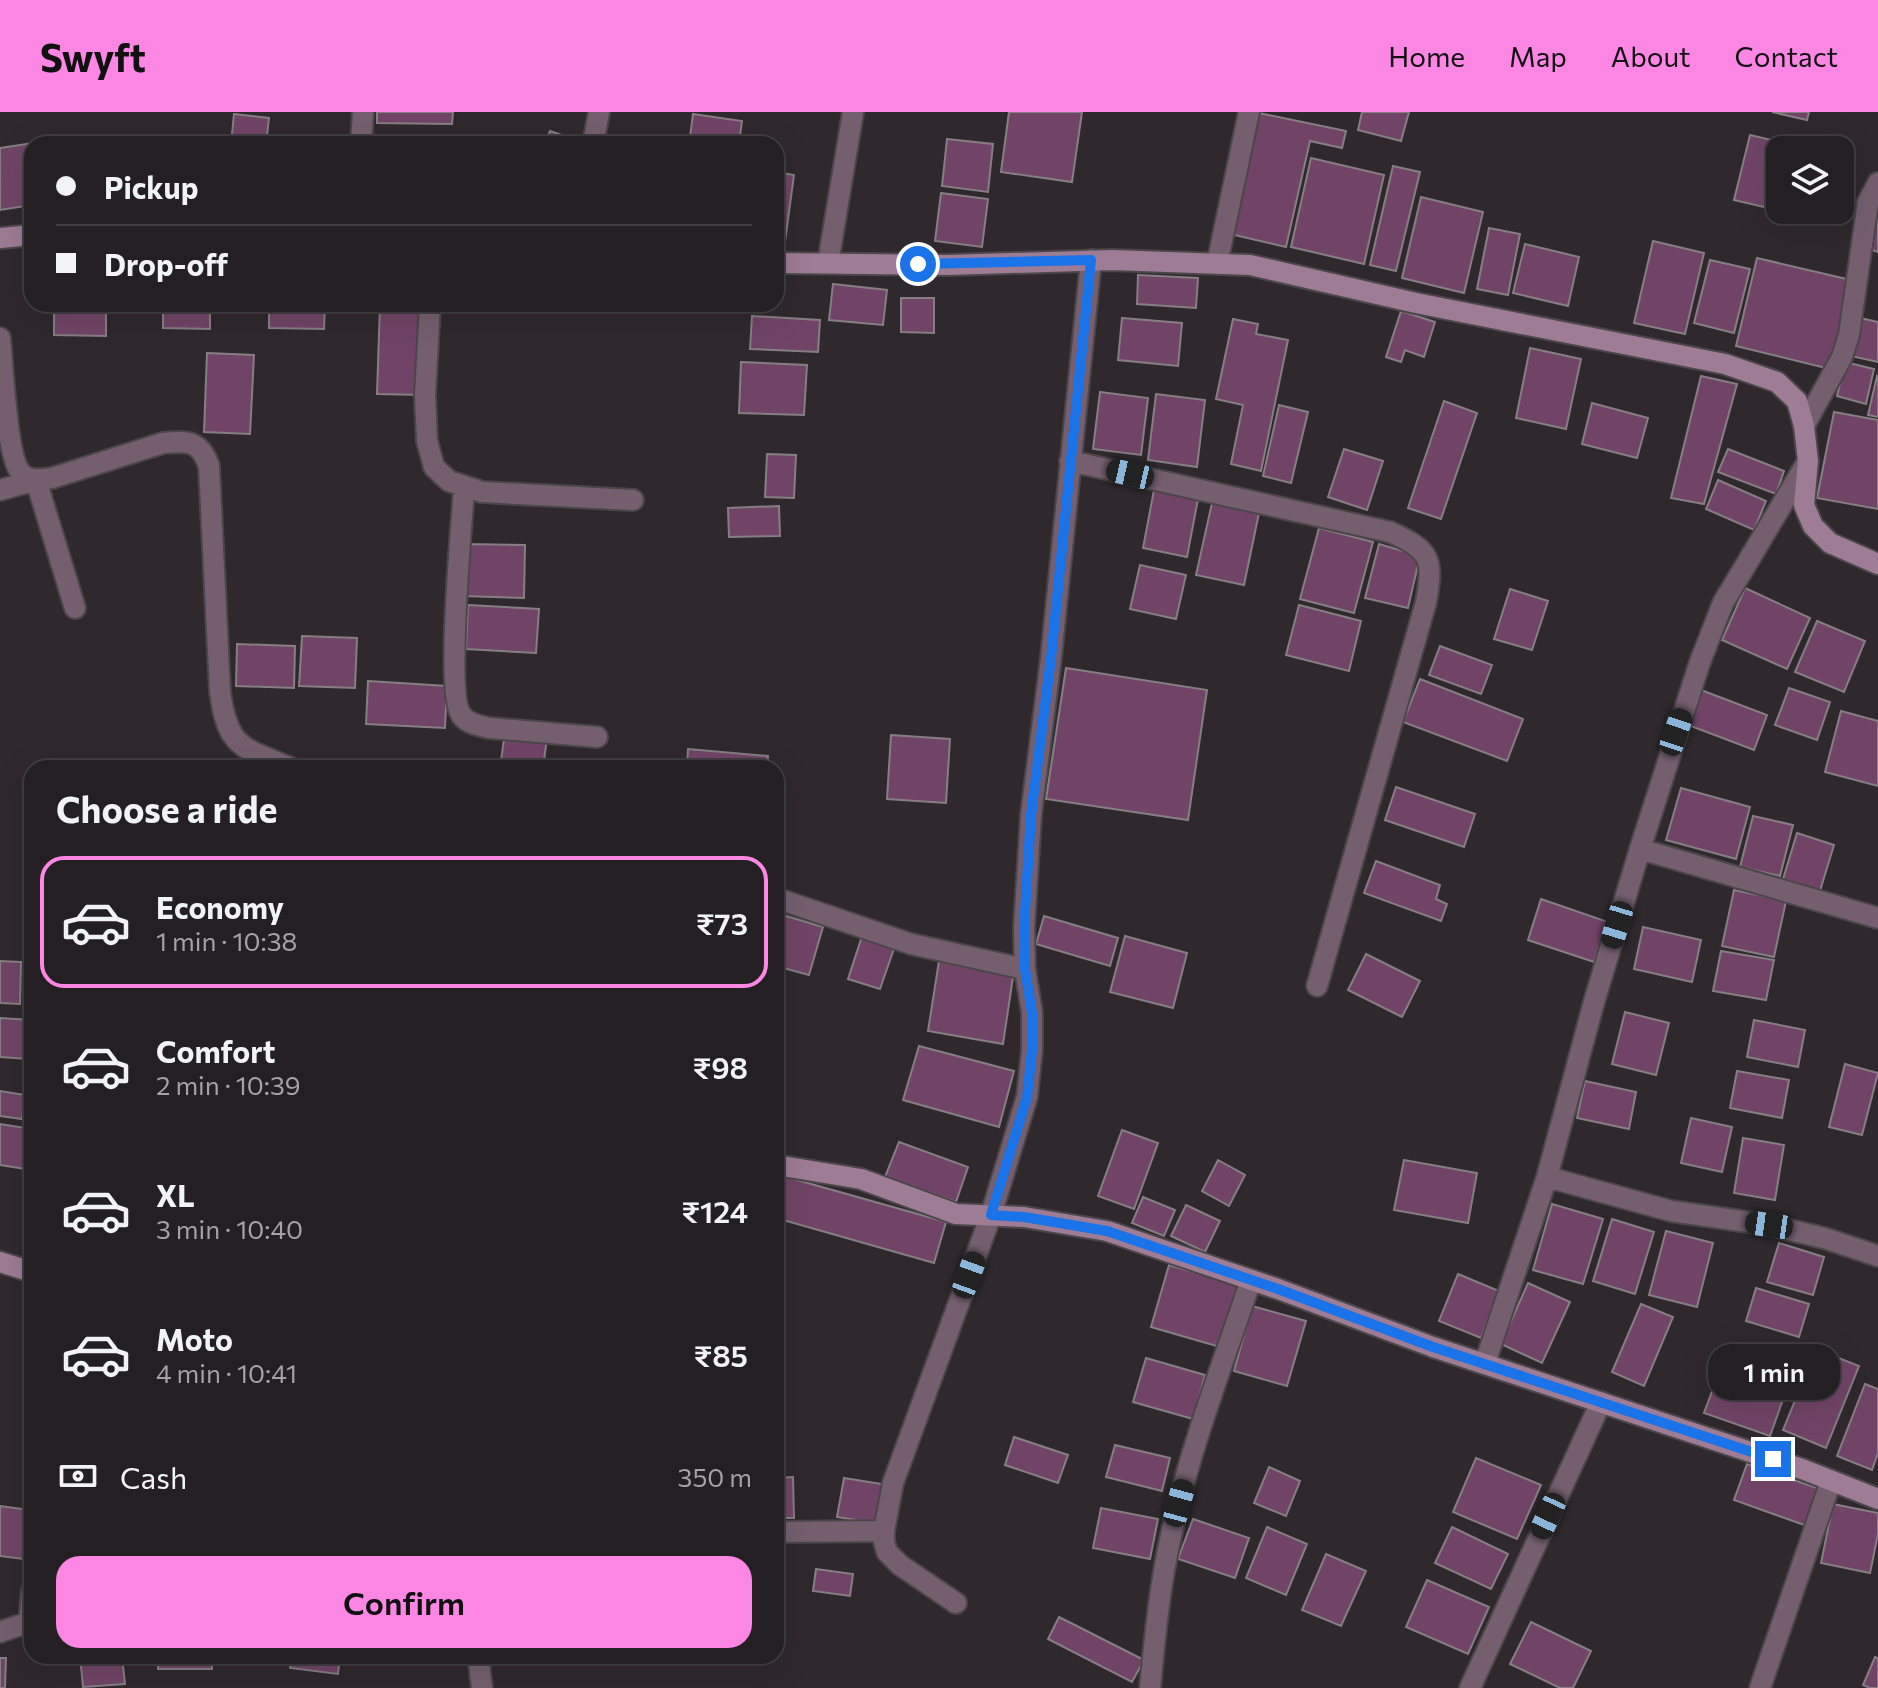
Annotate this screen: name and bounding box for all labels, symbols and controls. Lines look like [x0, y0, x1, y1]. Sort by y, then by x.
text: Swyft [40, 33, 146, 80]
text: Home [1388, 39, 1465, 73]
text: Map [1509, 39, 1567, 73]
text: About [1611, 39, 1691, 73]
text: Contact [1735, 39, 1838, 73]
map controls [1766, 136, 1854, 224]
button: layers [1766, 136, 1854, 224]
text: Pickup [104, 168, 198, 205]
text: Drop-off [104, 245, 228, 282]
route start [900, 246, 936, 282]
car [1104, 457, 1156, 491]
car [1657, 705, 1695, 759]
text: Choose a ride [56, 786, 277, 830]
icon: car [60, 886, 132, 958]
text: Economy [156, 888, 284, 925]
car [1599, 899, 1635, 951]
text: ₹73 [696, 904, 748, 941]
text: 1 min · 10:38 [156, 925, 297, 956]
icon: car [60, 1030, 132, 1102]
text: Comfort [156, 1032, 275, 1069]
text: ₹98 [693, 1048, 748, 1085]
text: 2 min · 10:39 [156, 1069, 301, 1100]
icon: car [60, 1174, 132, 1246]
text: XL [156, 1176, 195, 1213]
text: ₹124 [682, 1192, 748, 1229]
car [1744, 1210, 1794, 1240]
text: 3 min · 10:40 [156, 1213, 303, 1244]
car [950, 1248, 988, 1302]
icon: car [60, 1318, 132, 1390]
text: Moto [156, 1320, 233, 1357]
text: ₹85 [694, 1336, 748, 1373]
callout: 1 min [1707, 1343, 1839, 1399]
text: 1 min [1743, 1356, 1805, 1387]
text: 4 min · 10:41 [156, 1357, 297, 1388]
route end [1755, 1441, 1791, 1477]
icon: cash [56, 1454, 100, 1498]
text: Cash [120, 1458, 187, 1495]
text: 350 m [678, 1461, 752, 1492]
car [1161, 1477, 1197, 1529]
car [1527, 1489, 1569, 1543]
button: Confirm [56, 1556, 752, 1648]

